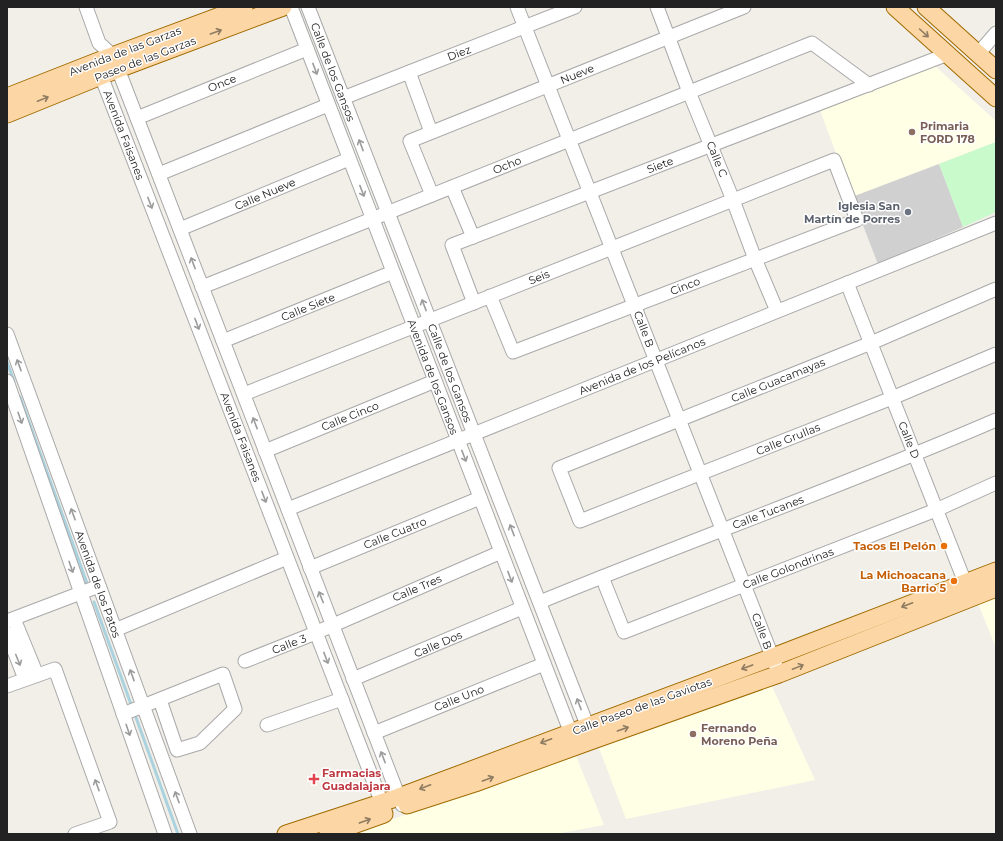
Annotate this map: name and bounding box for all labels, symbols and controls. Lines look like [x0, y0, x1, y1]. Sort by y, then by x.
street label: Calle de los Gansos [308, 21, 359, 124]
street label: Avenida de las Garzas [67, 23, 184, 79]
one-way arrow [210, 27, 222, 35]
one-way arrow [919, 28, 929, 37]
street label: Paseo de las Garzas [92, 33, 198, 85]
street label: Diez [445, 42, 473, 64]
street label: Nueve [558, 61, 596, 87]
one-way arrow [311, 63, 319, 75]
street label: Once [206, 71, 239, 95]
street label: Avenida Faisanes [100, 88, 148, 182]
one-way arrow [37, 95, 49, 103]
place label: Primaria FORD 178 [920, 119, 975, 146]
marker: Primaria FORD 178 [907, 127, 917, 137]
one-way arrow [357, 139, 365, 151]
street label: Calle C [703, 139, 731, 179]
street label: Ocho [491, 153, 523, 177]
street label: Siete [645, 153, 676, 176]
street label: Calle Nueve [232, 175, 298, 213]
one-way arrow [358, 184, 366, 196]
one-way arrow [147, 196, 154, 208]
place label: Iglesia San Martín de Porres [804, 199, 900, 226]
marker: Iglesia San Martín de Porres [903, 207, 913, 217]
one-way arrow [189, 257, 196, 269]
street label: Seis [526, 266, 552, 288]
street label: Cinco [668, 274, 702, 298]
street label: Calle Siete [279, 290, 337, 324]
one-way arrow [419, 299, 427, 311]
street label: Calle B [631, 309, 657, 349]
one-way arrow [193, 317, 201, 329]
street label: Avenida de los Gansos [405, 317, 462, 437]
street label: Calle de los Gansos [425, 322, 476, 425]
street label: Avenida de los Pelícanos [577, 334, 708, 398]
street label: Calle Guacamayas [729, 354, 828, 405]
one-way arrow [14, 360, 22, 372]
street label: Avenida Faisanes [217, 390, 265, 484]
street label: Calle Cinco [319, 398, 381, 434]
one-way arrow [17, 411, 24, 424]
one-way arrow [250, 418, 258, 430]
street label: Calle D [895, 419, 923, 461]
street label: Calle Grullas [754, 420, 823, 458]
one-way arrow [460, 449, 468, 461]
one-way arrow [261, 491, 269, 503]
street label: Calle Tucanes [730, 492, 806, 532]
one-way arrow [68, 508, 76, 520]
street label: Calle Cuatro [361, 514, 429, 552]
one-way arrow [507, 525, 515, 537]
street label: Avenida de los Patos [72, 528, 124, 640]
place label: Tacos El Pelón [853, 539, 936, 553]
marker: Tacos El Pelón [939, 541, 949, 551]
street label: Calle Golondrinas [740, 544, 836, 592]
one-way arrow [68, 561, 76, 573]
place label: La Michoacana Barrio 5 [860, 568, 946, 595]
street label: Calle Tres [390, 571, 444, 605]
one-way arrow [507, 571, 515, 583]
marker: La Michoacana Barrio 5 [949, 576, 959, 586]
one-way arrow [317, 592, 325, 604]
one-way arrow [902, 602, 914, 610]
street label: Calle B [749, 611, 775, 651]
street label: Calle Dos [412, 627, 465, 660]
street label: Calle 3 [270, 631, 308, 657]
one-way arrow [323, 651, 330, 663]
one-way arrow [14, 653, 22, 665]
one-way arrow [791, 662, 803, 670]
one-way arrow [741, 663, 753, 671]
one-way arrow [127, 670, 135, 682]
street label: Calle Paseo de las Gaviotas [570, 674, 714, 738]
street label: Calle Uno [432, 682, 486, 714]
one-way arrow [575, 698, 583, 710]
place label: Fernando Moreno Peña [701, 721, 778, 748]
one-way arrow [125, 723, 133, 735]
one-way arrow [616, 725, 628, 733]
marker: Fernando Moreno Peña [688, 729, 698, 739]
one-way arrow [541, 738, 553, 746]
one-way arrow [379, 752, 387, 764]
place label: Farmacias Guadalajara [322, 766, 391, 793]
marker: Farmacias Guadalajara [309, 774, 319, 784]
one-way arrow [481, 774, 493, 782]
one-way arrow [93, 779, 100, 792]
one-way arrow [419, 784, 431, 792]
one-way arrow [172, 792, 180, 804]
one-way arrow [358, 817, 371, 824]

